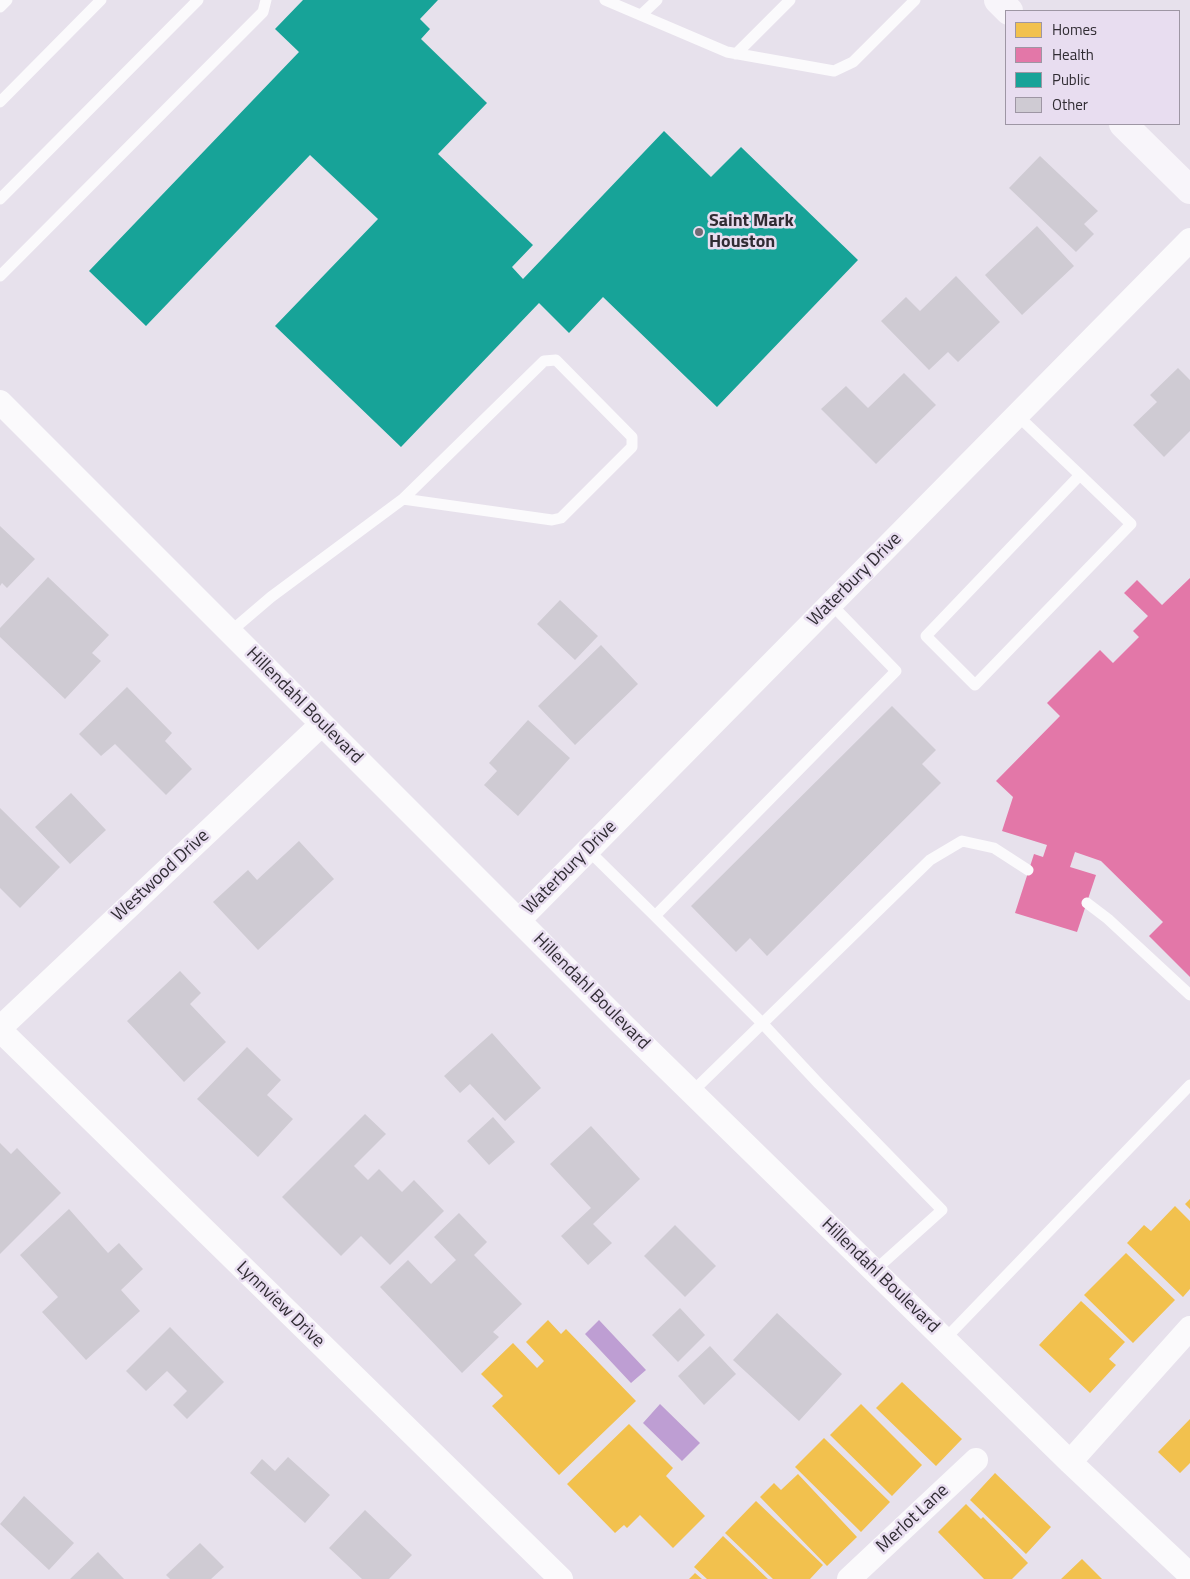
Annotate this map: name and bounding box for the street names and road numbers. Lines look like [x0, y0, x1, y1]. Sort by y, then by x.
street label: Waterbury Drive [804, 529, 906, 631]
street label: Hillendahl Boulevard [241, 643, 367, 769]
street label: Waterbury Drive [519, 817, 621, 919]
street label: Westwood Drive [108, 826, 214, 926]
street label: Hillendahl Boulevard [528, 929, 654, 1055]
street label: Hillendahl Boulevard [816, 1214, 944, 1338]
street label: Lynnview Drive [231, 1258, 329, 1352]
street label: Merlot Lane [872, 1480, 954, 1558]

